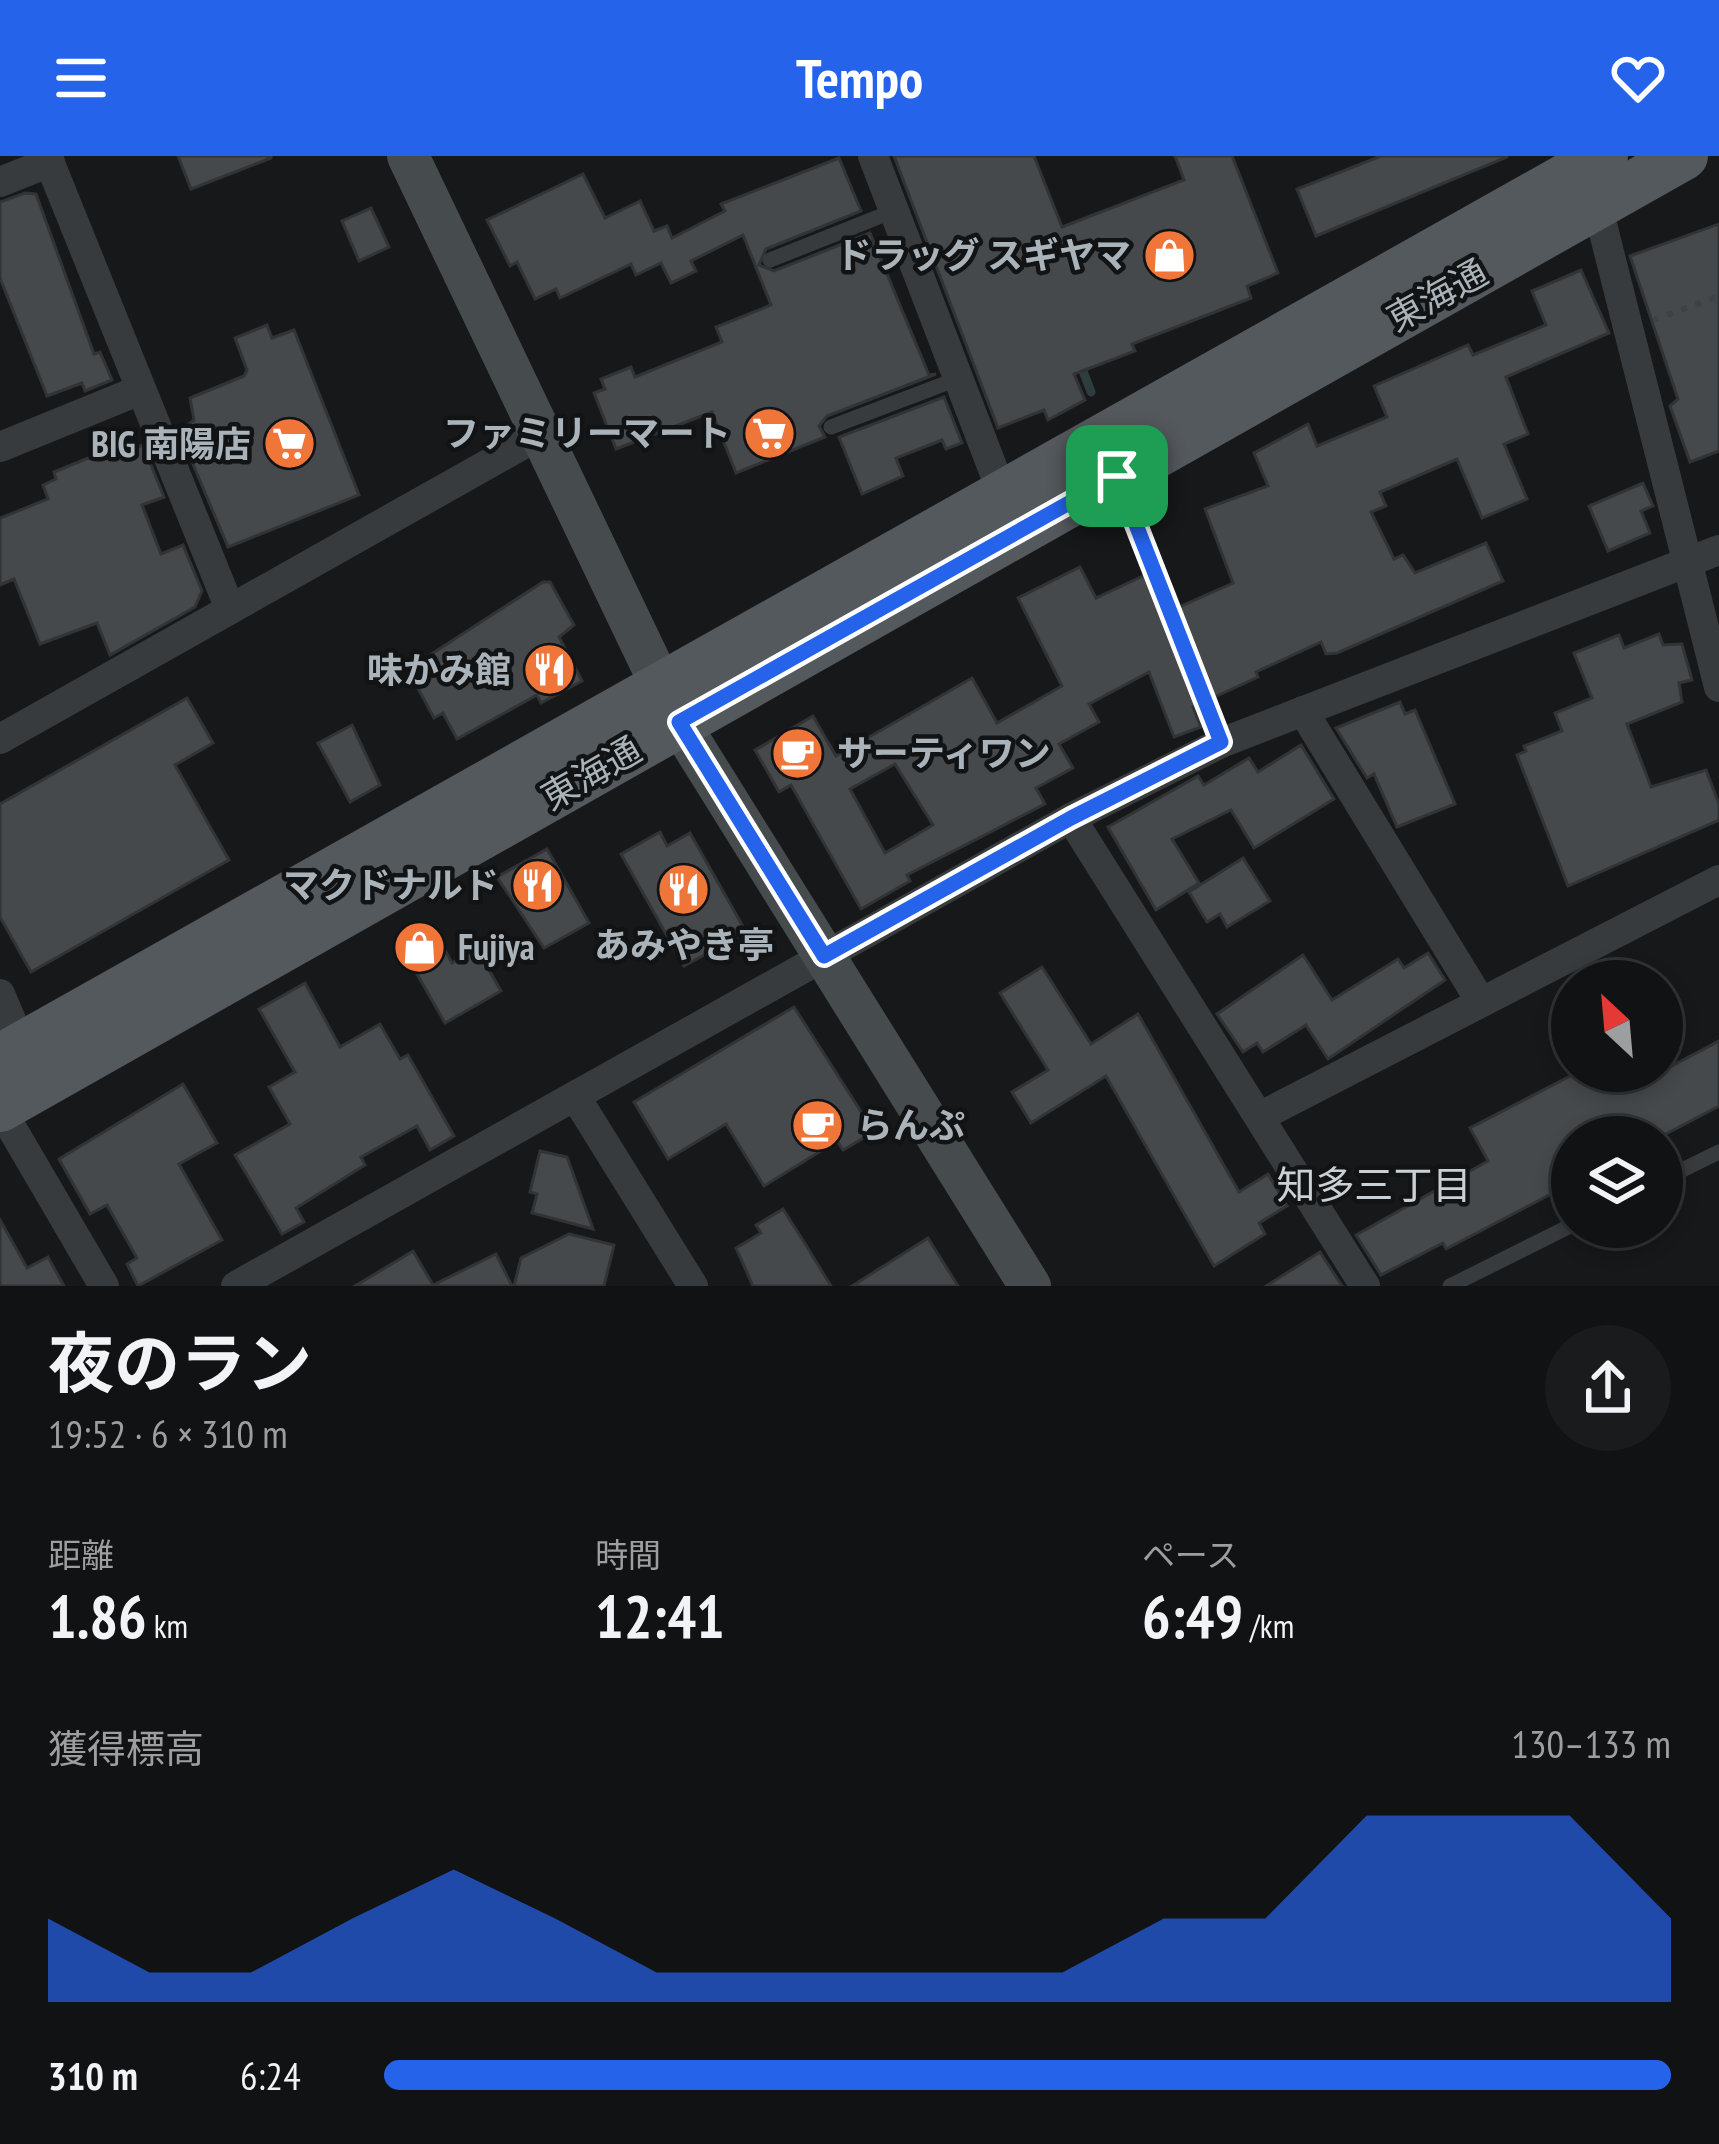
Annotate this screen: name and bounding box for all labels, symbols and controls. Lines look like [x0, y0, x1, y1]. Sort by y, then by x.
text: Tempo [796, 43, 923, 113]
icon: menu [48, 45, 114, 111]
icon: heart [1605, 45, 1671, 111]
shop icon: ドラッグ スギヤマ [1142, 227, 1198, 283]
place label: ドラッグ スギヤマ [836, 231, 1131, 278]
street label: 東海通 [1378, 248, 1495, 341]
supermarket icon: ファミリーマート [742, 405, 798, 461]
place label: ファミリーマート [443, 409, 731, 456]
supermarket icon: BIG 南陽店 [262, 416, 318, 472]
place label: BIG 南陽店 [91, 420, 251, 467]
pin [1066, 425, 1168, 527]
icon: arrive [1084, 443, 1150, 509]
restaurant icon: 味かみ館 [522, 642, 578, 698]
place label: 味かみ館 [367, 646, 511, 693]
street label: 東海通 [532, 725, 649, 820]
cafe icon: サーティワン [770, 725, 826, 781]
place label: サーティワン [837, 729, 1051, 776]
restaurant icon: マクドナルド [510, 857, 566, 913]
place label: マクドナルド [283, 861, 499, 908]
restaurant icon: あみやき亭 [656, 862, 712, 918]
shop icon: Fujiya [391, 919, 447, 975]
place label: あみやき亭 [594, 921, 774, 968]
place label: Fujiya [458, 923, 535, 970]
north arrow [1551, 960, 1683, 1092]
map controls [1551, 960, 1683, 1248]
cafe icon: らんぷ [790, 1097, 846, 1153]
place label: らんぷ [857, 1101, 965, 1148]
button: layers [1551, 1116, 1683, 1248]
district label: 知多三丁目 [1276, 1159, 1472, 1210]
text: 夜のラン [48, 1320, 312, 1405]
button: share [1545, 1325, 1671, 1451]
text: 19:52 · 6 × 310 m [48, 1408, 288, 1459]
text: 距離 [48, 1533, 114, 1576]
text: 時間 [595, 1533, 661, 1576]
text: ペース [1142, 1533, 1239, 1576]
text: 1.86 [48, 1577, 147, 1655]
text: 12:41 [595, 1577, 725, 1655]
text: 6:49 [1142, 1577, 1243, 1655]
text: km [147, 1604, 188, 1647]
text: /km [1243, 1604, 1294, 1647]
text: 130–133 m [1511, 1718, 1671, 1769]
text: 獲得標高 [48, 1723, 204, 1774]
text: 310 m [48, 2050, 138, 2101]
text: 6:24 [240, 2050, 301, 2101]

